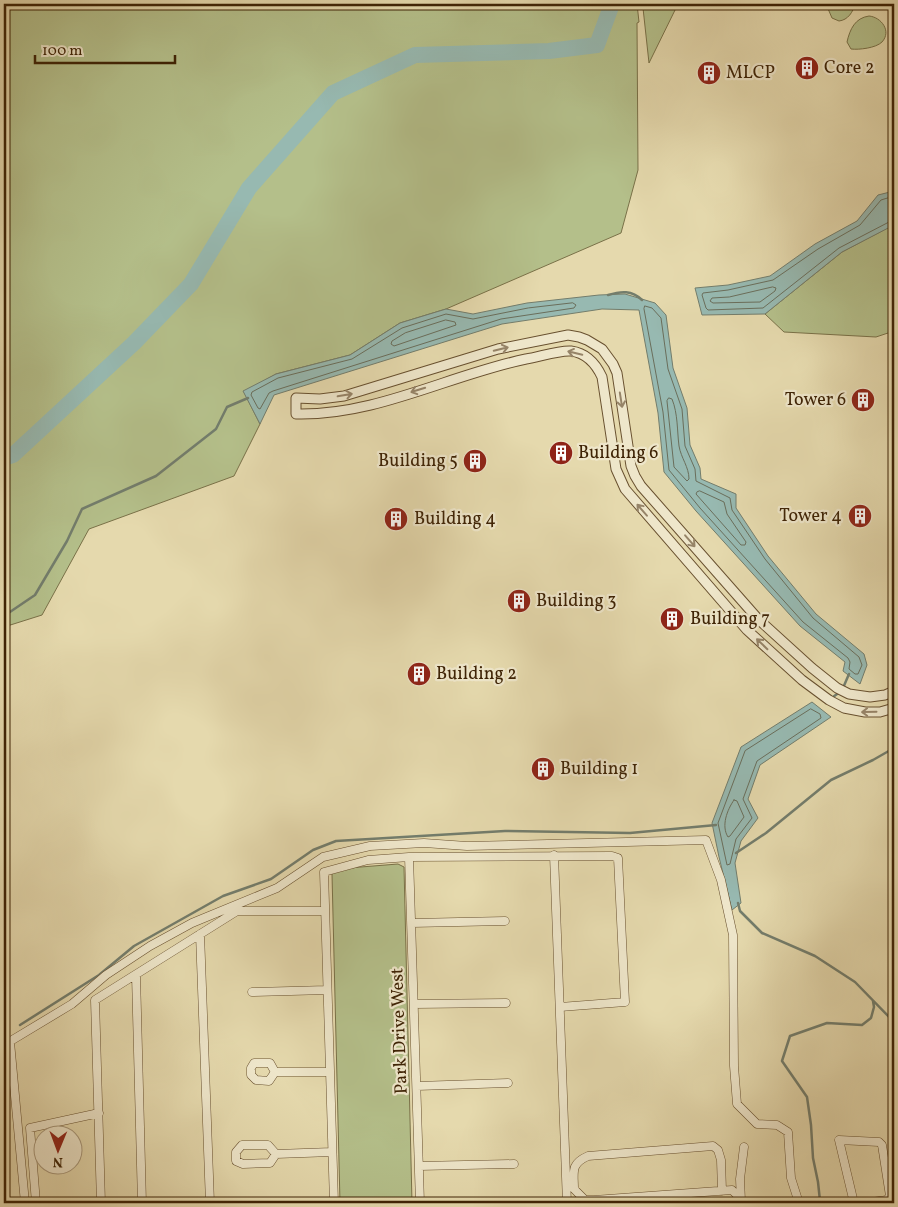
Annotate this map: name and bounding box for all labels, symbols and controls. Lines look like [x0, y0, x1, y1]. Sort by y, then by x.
scale bar [35, 32, 175, 64]
text: 100 m [42, 41, 82, 62]
building icon: Core 2 [794, 55, 820, 81]
place label: Core 2 [824, 56, 875, 81]
building icon: MLCP [696, 60, 722, 86]
place label: MLCP [726, 61, 775, 86]
one-way arrow [492, 344, 508, 353]
one-way arrow [567, 348, 583, 357]
one-way arrow [411, 386, 427, 396]
building icon: Tower 6 [850, 387, 876, 413]
place label: Tower 6 [785, 388, 846, 413]
one-way arrow [336, 390, 352, 400]
one-way arrow [616, 392, 626, 408]
building icon: Building 6 [548, 440, 574, 466]
place label: Building 6 [578, 441, 658, 466]
building icon: Building 5 [462, 448, 488, 474]
place label: Building 5 [378, 449, 458, 474]
one-way arrow [636, 503, 647, 516]
building icon: Tower 4 [847, 503, 873, 529]
place label: Tower 4 [779, 504, 842, 529]
building icon: Building 4 [383, 506, 409, 532]
place label: Building 4 [414, 507, 496, 532]
one-way arrow [684, 534, 695, 547]
building icon: Building 3 [506, 588, 532, 614]
place label: Building 3 [536, 589, 617, 614]
building icon: Building 7 [659, 606, 685, 632]
place label: Building 7 [690, 607, 770, 632]
one-way arrow [755, 638, 768, 650]
building icon: Building 2 [406, 661, 432, 687]
place label: Building 2 [436, 662, 517, 687]
one-way arrow [861, 707, 878, 717]
building icon: Building 1 [530, 756, 556, 782]
place label: Building 1 [560, 757, 638, 782]
street label: Park Drive West [385, 967, 415, 1095]
north arrow [32, 1124, 82, 1174]
text: N [53, 1152, 63, 1171]

